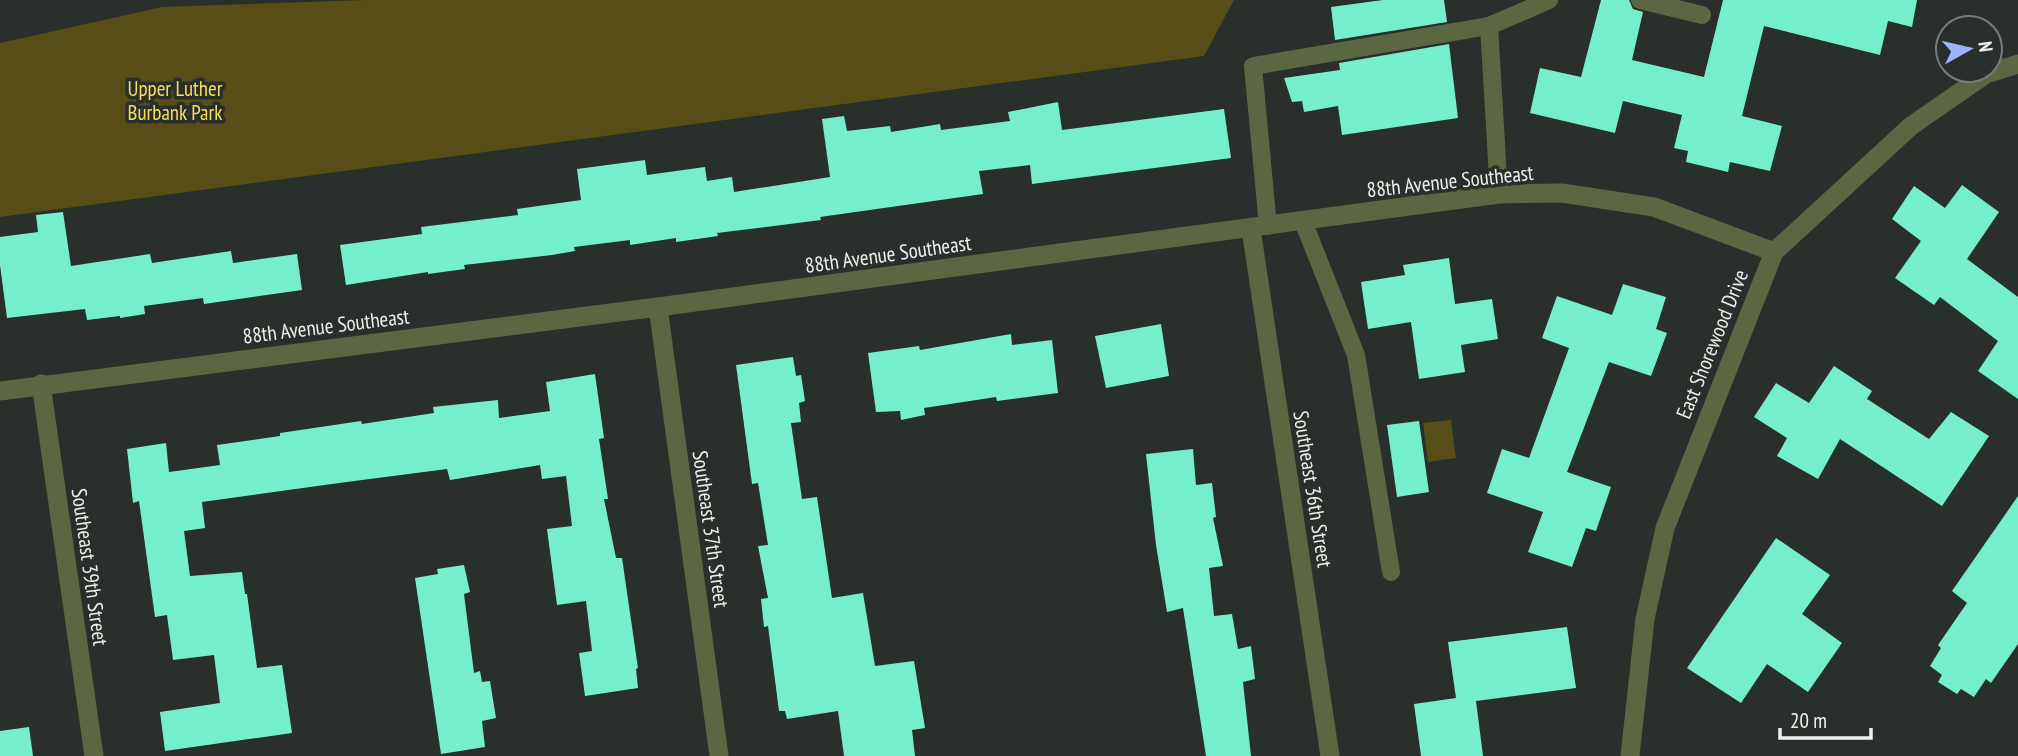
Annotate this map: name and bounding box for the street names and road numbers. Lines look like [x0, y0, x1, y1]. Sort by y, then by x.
street label: 88th Avenue Southeast [1365, 159, 1535, 203]
street label: 88th Avenue Southeast [803, 229, 973, 279]
street label: East Shorewood Drive [1670, 266, 1754, 422]
street label: 88th Avenue Southeast [241, 302, 411, 350]
street label: Southeast 36th Street [1287, 409, 1339, 570]
street label: Southeast 37th Street [687, 449, 735, 609]
street label: Southeast 39th Street [66, 487, 114, 648]

